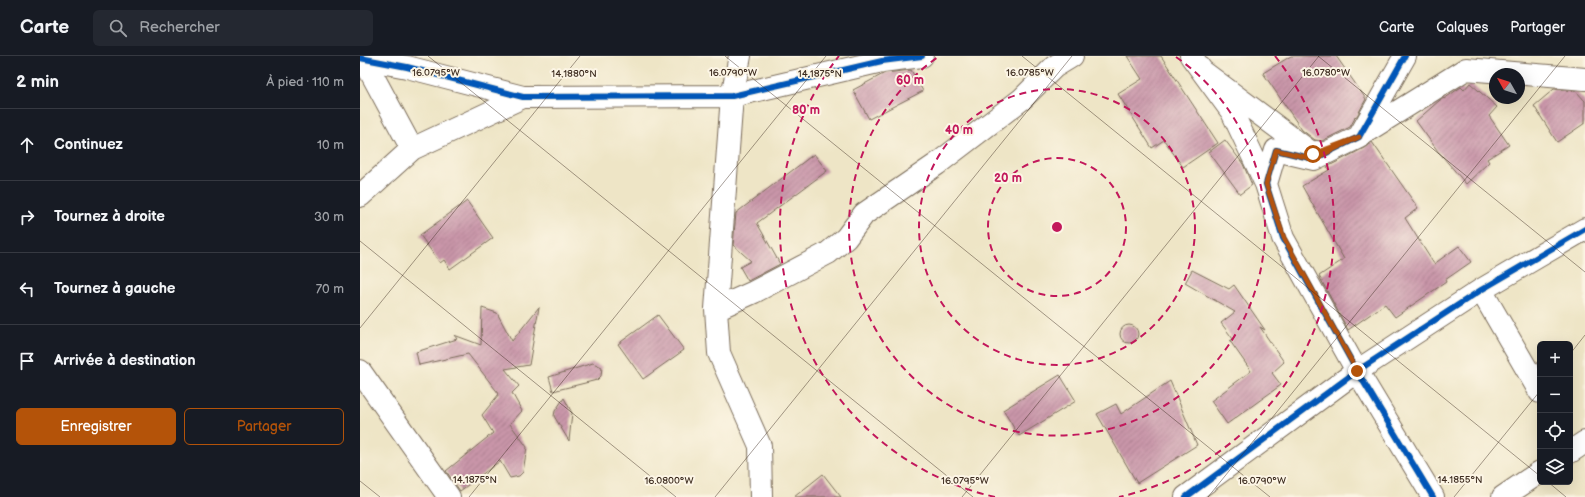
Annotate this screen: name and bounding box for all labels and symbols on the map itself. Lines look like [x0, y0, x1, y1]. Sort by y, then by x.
text: 16.0795°W [412, 67, 460, 79]
text: 16.0790°W [709, 67, 757, 79]
text: 16.0785°W [1006, 67, 1054, 79]
text: 16.0780°W [1302, 67, 1350, 79]
text: 14.1880°N [551, 68, 597, 80]
text: 14.1875°N [798, 68, 842, 80]
north arrow [1489, 68, 1525, 104]
text: 60 m [896, 73, 924, 88]
text: 80 m [792, 103, 820, 118]
text: 40 m [945, 123, 973, 138]
route start [1304, 145, 1322, 163]
text: 20 m [994, 171, 1022, 186]
centre of rings [1050, 220, 1064, 234]
route end [1348, 362, 1366, 380]
text: 14.1875°N [453, 474, 497, 486]
text: 14.1855°N [1437, 474, 1483, 486]
text: 16.0800°W [644, 475, 694, 487]
text: 16.0795°W [941, 475, 989, 487]
text: 16.0790°W [1238, 475, 1286, 487]

